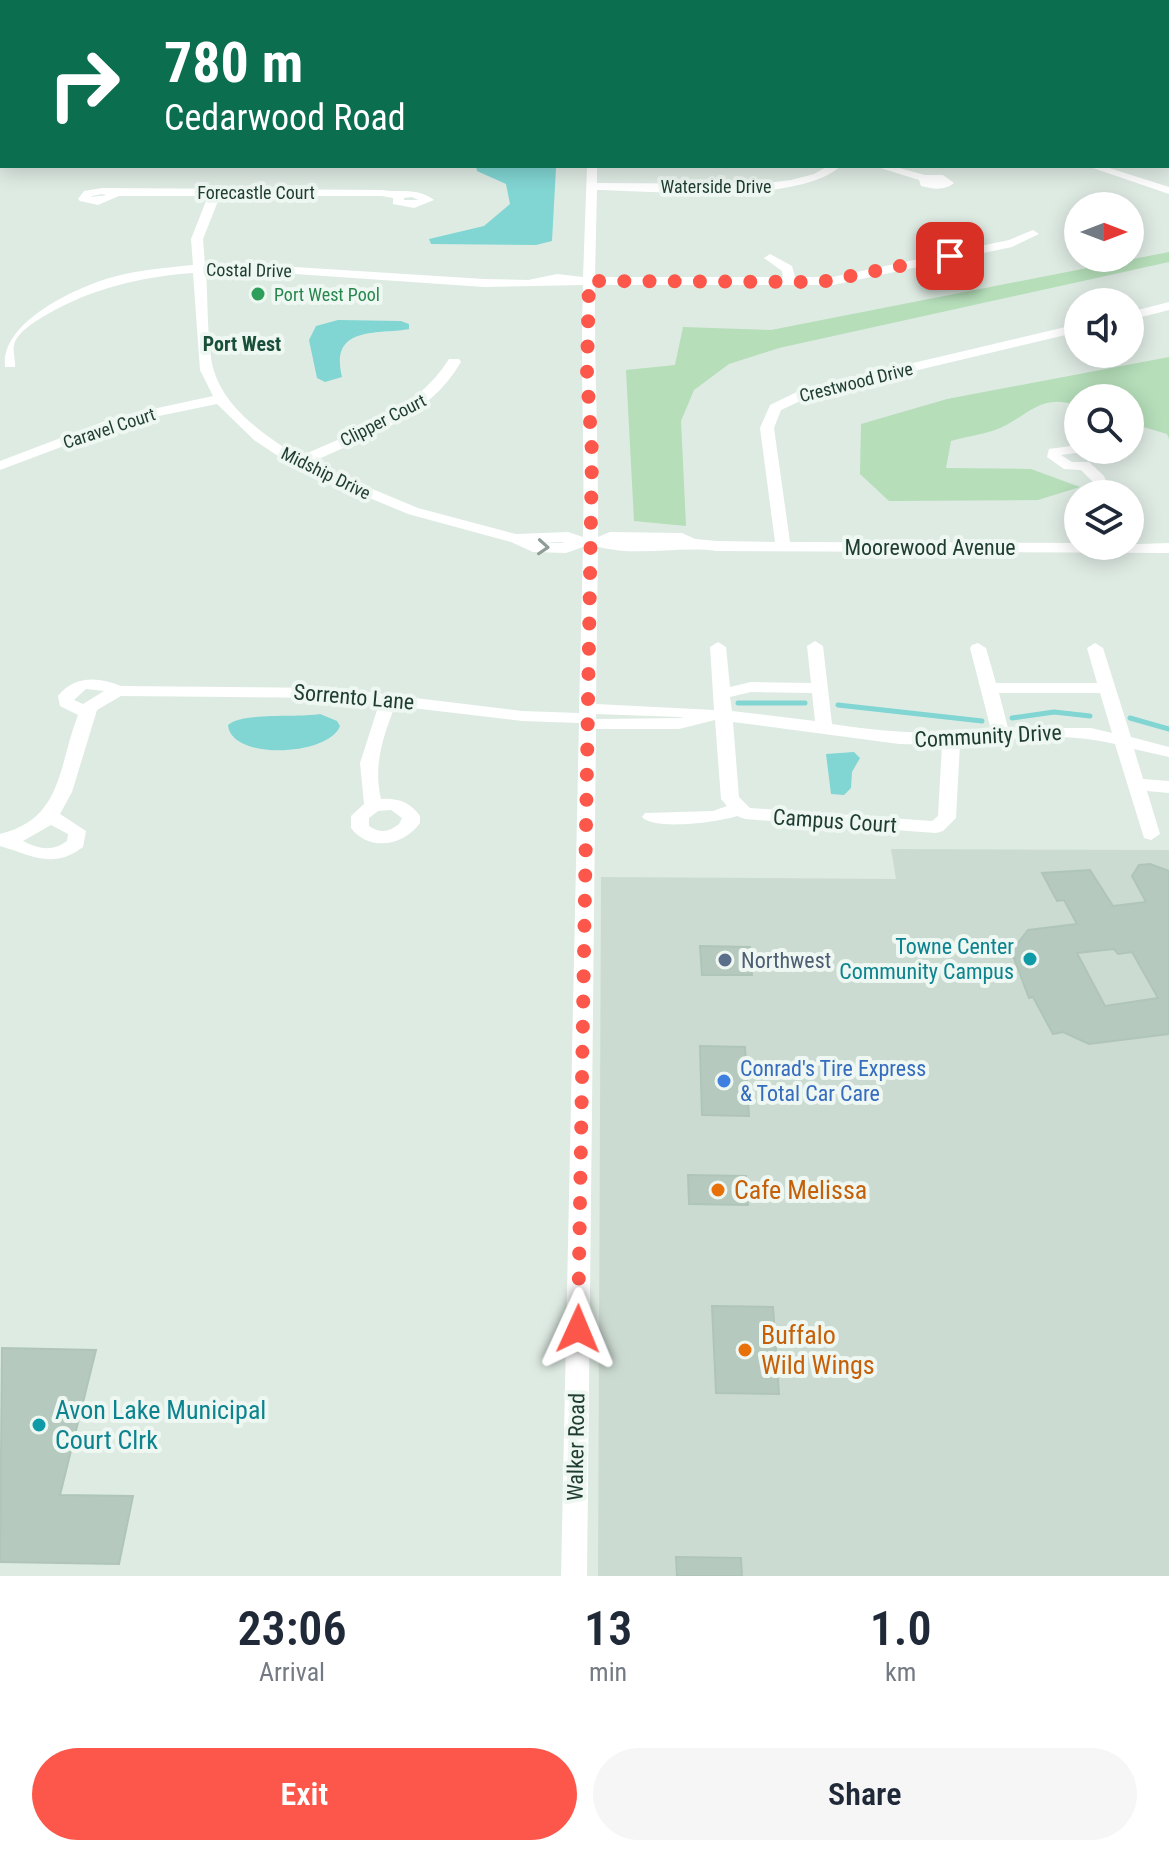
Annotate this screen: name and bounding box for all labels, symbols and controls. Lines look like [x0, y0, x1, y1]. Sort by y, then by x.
text: 780 m [164, 30, 303, 96]
icon: right [32, 32, 136, 136]
text: Cedarwood Road [164, 97, 406, 139]
street label: Waterside Drive [660, 176, 772, 197]
street label: Forecastle Court [197, 182, 315, 203]
north arrow [1064, 192, 1144, 272]
map controls [1064, 192, 1144, 560]
pin [916, 222, 984, 290]
icon: arrive [928, 234, 972, 278]
street label: Costal Drive [206, 259, 292, 281]
place label: Port West Pool [274, 284, 380, 305]
marker: Port West Pool [249, 285, 267, 303]
button: sound [1064, 288, 1144, 368]
district label: Port West [203, 332, 281, 356]
street label: Crestwood Drive [797, 358, 915, 406]
button: search [1064, 384, 1144, 464]
street label: Clipper Court [337, 389, 429, 451]
street label: Caravel Court [60, 403, 158, 453]
street label: Midship Drive [278, 442, 374, 504]
button: layers [1064, 480, 1144, 560]
street label: Moorewood Avenue [844, 535, 1016, 560]
one-way arrow [536, 538, 549, 555]
street label: Sorrento Lane [293, 679, 415, 715]
street label: Community Drive [914, 720, 1062, 752]
street label: Campus Court [772, 804, 898, 838]
place label: Towne Center Community Campus [839, 934, 1014, 984]
place label: Northwest [741, 948, 831, 973]
marker: Towne Center Community Campus [1021, 950, 1039, 968]
marker: Northwest [716, 951, 734, 969]
place label: Conrad's Tire Express & Total Car Care [740, 1056, 926, 1106]
marker: Conrad's Tire Express & Total Car Care [715, 1072, 733, 1090]
place label: Cafe Melissa [734, 1175, 867, 1205]
marker: Cafe Melissa [709, 1181, 727, 1199]
position arrow [536, 1287, 620, 1371]
place label: Buffalo Wild Wings [761, 1320, 875, 1380]
marker: Buffalo Wild Wings [736, 1341, 754, 1359]
street label: Walker Road [563, 1393, 589, 1501]
place label: Avon Lake Municipal Court Clrk [55, 1395, 266, 1455]
marker: Avon Lake Municipal Court Clrk [30, 1416, 48, 1434]
text: 23:06 [237, 1600, 347, 1657]
text: 13 [584, 1600, 632, 1657]
text: 1.0 [870, 1600, 932, 1657]
text: Arrival [259, 1657, 325, 1687]
text: min [589, 1657, 627, 1687]
text: km [885, 1657, 916, 1687]
button: Exit [32, 1748, 577, 1840]
button: Share [593, 1748, 1137, 1840]

